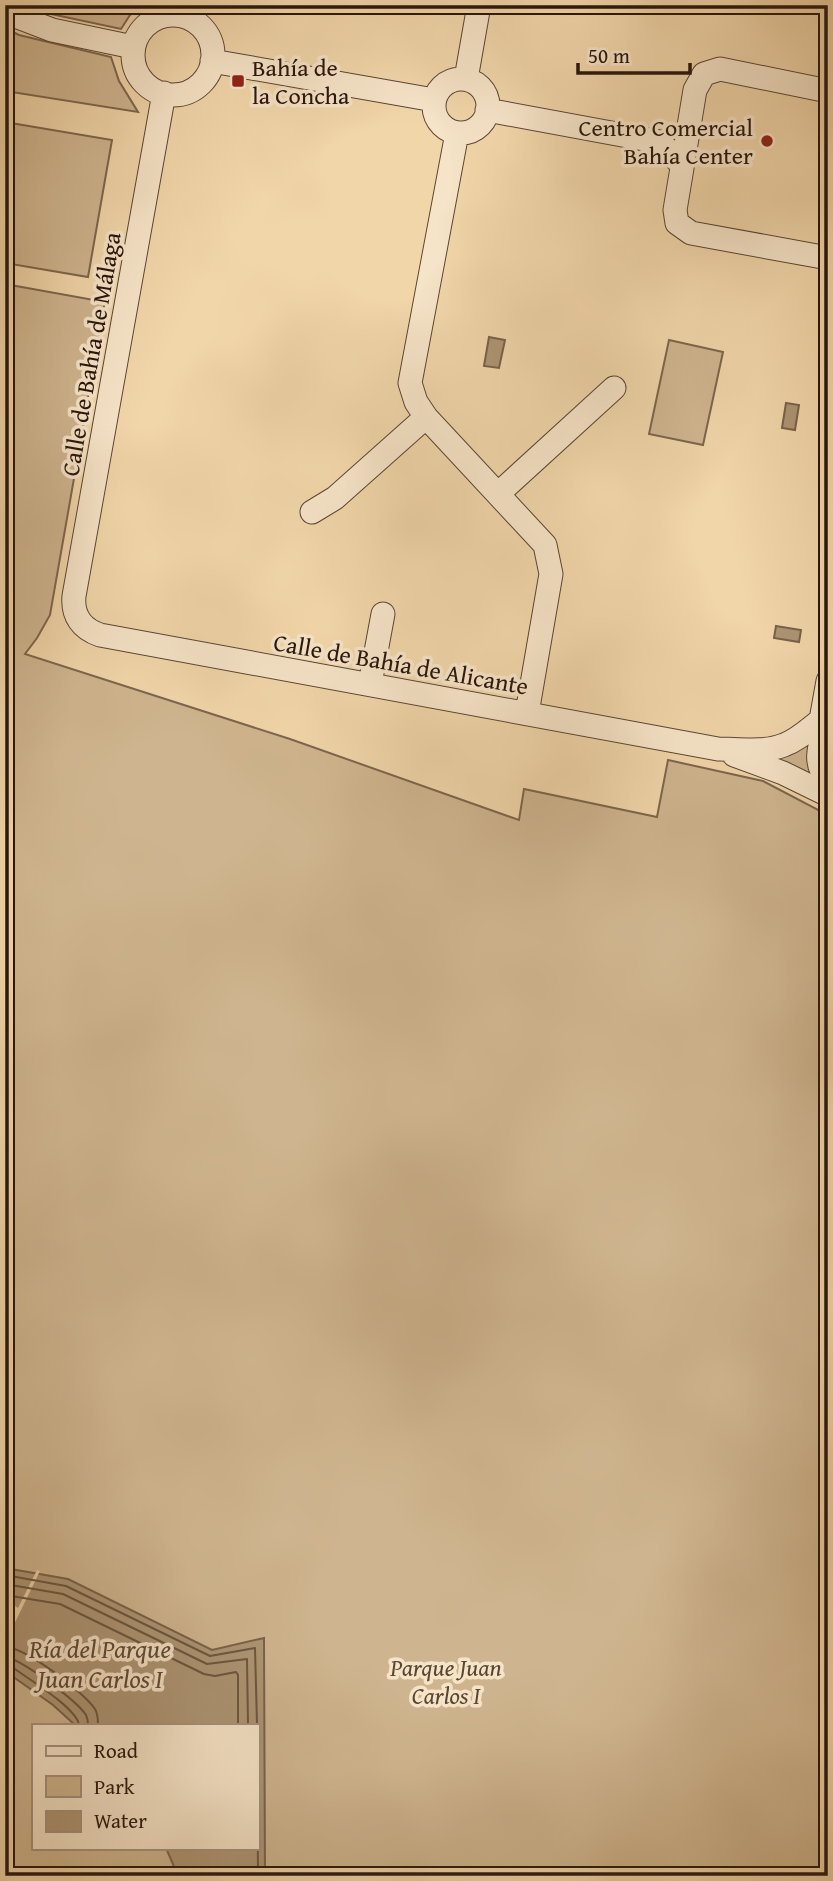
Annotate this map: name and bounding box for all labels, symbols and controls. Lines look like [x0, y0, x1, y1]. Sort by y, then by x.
scale bar [578, 32, 690, 76]
text: 50 m [588, 40, 630, 71]
place label: Bahía de la Concha [252, 50, 350, 113]
marker: Bahía de la Concha [230, 73, 246, 89]
place label: Centro Comercial Bahía Center [579, 110, 753, 173]
marker: Centro Comercial Bahía Center [759, 133, 775, 149]
street label: Calle de Bahía de Málaga [52, 229, 130, 479]
street label: Calle de Bahía de Alicante [271, 624, 531, 704]
water label: Ría del Parque Juan Carlos I [28, 1629, 171, 1698]
park label: Parque Juan Carlos I [389, 1650, 502, 1713]
legend [32, 1724, 259, 1850]
text: Road [94, 1735, 139, 1766]
text: Park [94, 1771, 135, 1802]
text: Water [94, 1805, 147, 1836]

